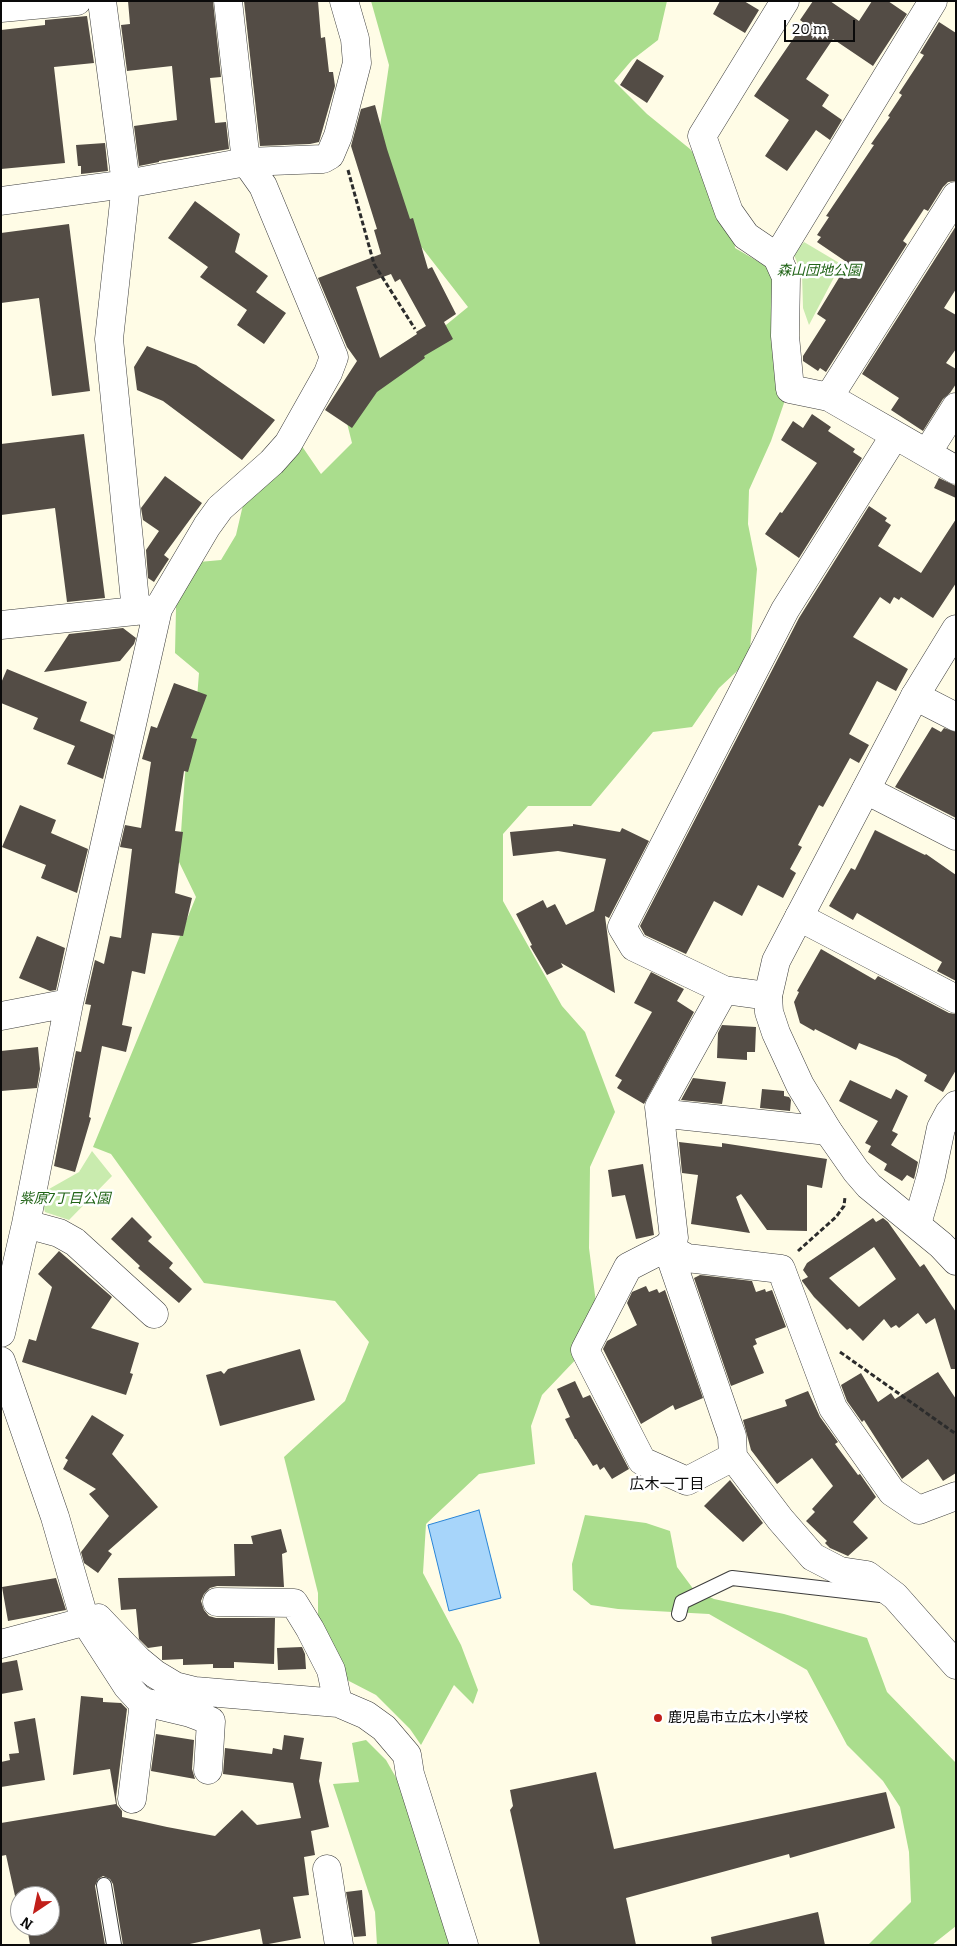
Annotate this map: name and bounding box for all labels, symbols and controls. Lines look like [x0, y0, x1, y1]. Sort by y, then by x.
scale bar [787, 10, 858, 42]
text: 20 m [792, 20, 827, 38]
park label: 森山団地公園 [777, 263, 861, 279]
park label: 紫原7丁目公園 [20, 1191, 110, 1207]
district label: 広木一丁目 [630, 1476, 704, 1494]
place label: 鹿児島市立広木小学校 [668, 1710, 808, 1726]
marker: 鹿児島市立広木小学校 [652, 1712, 664, 1724]
north arrow [10, 1886, 60, 1936]
text: N [18, 1913, 36, 1933]

